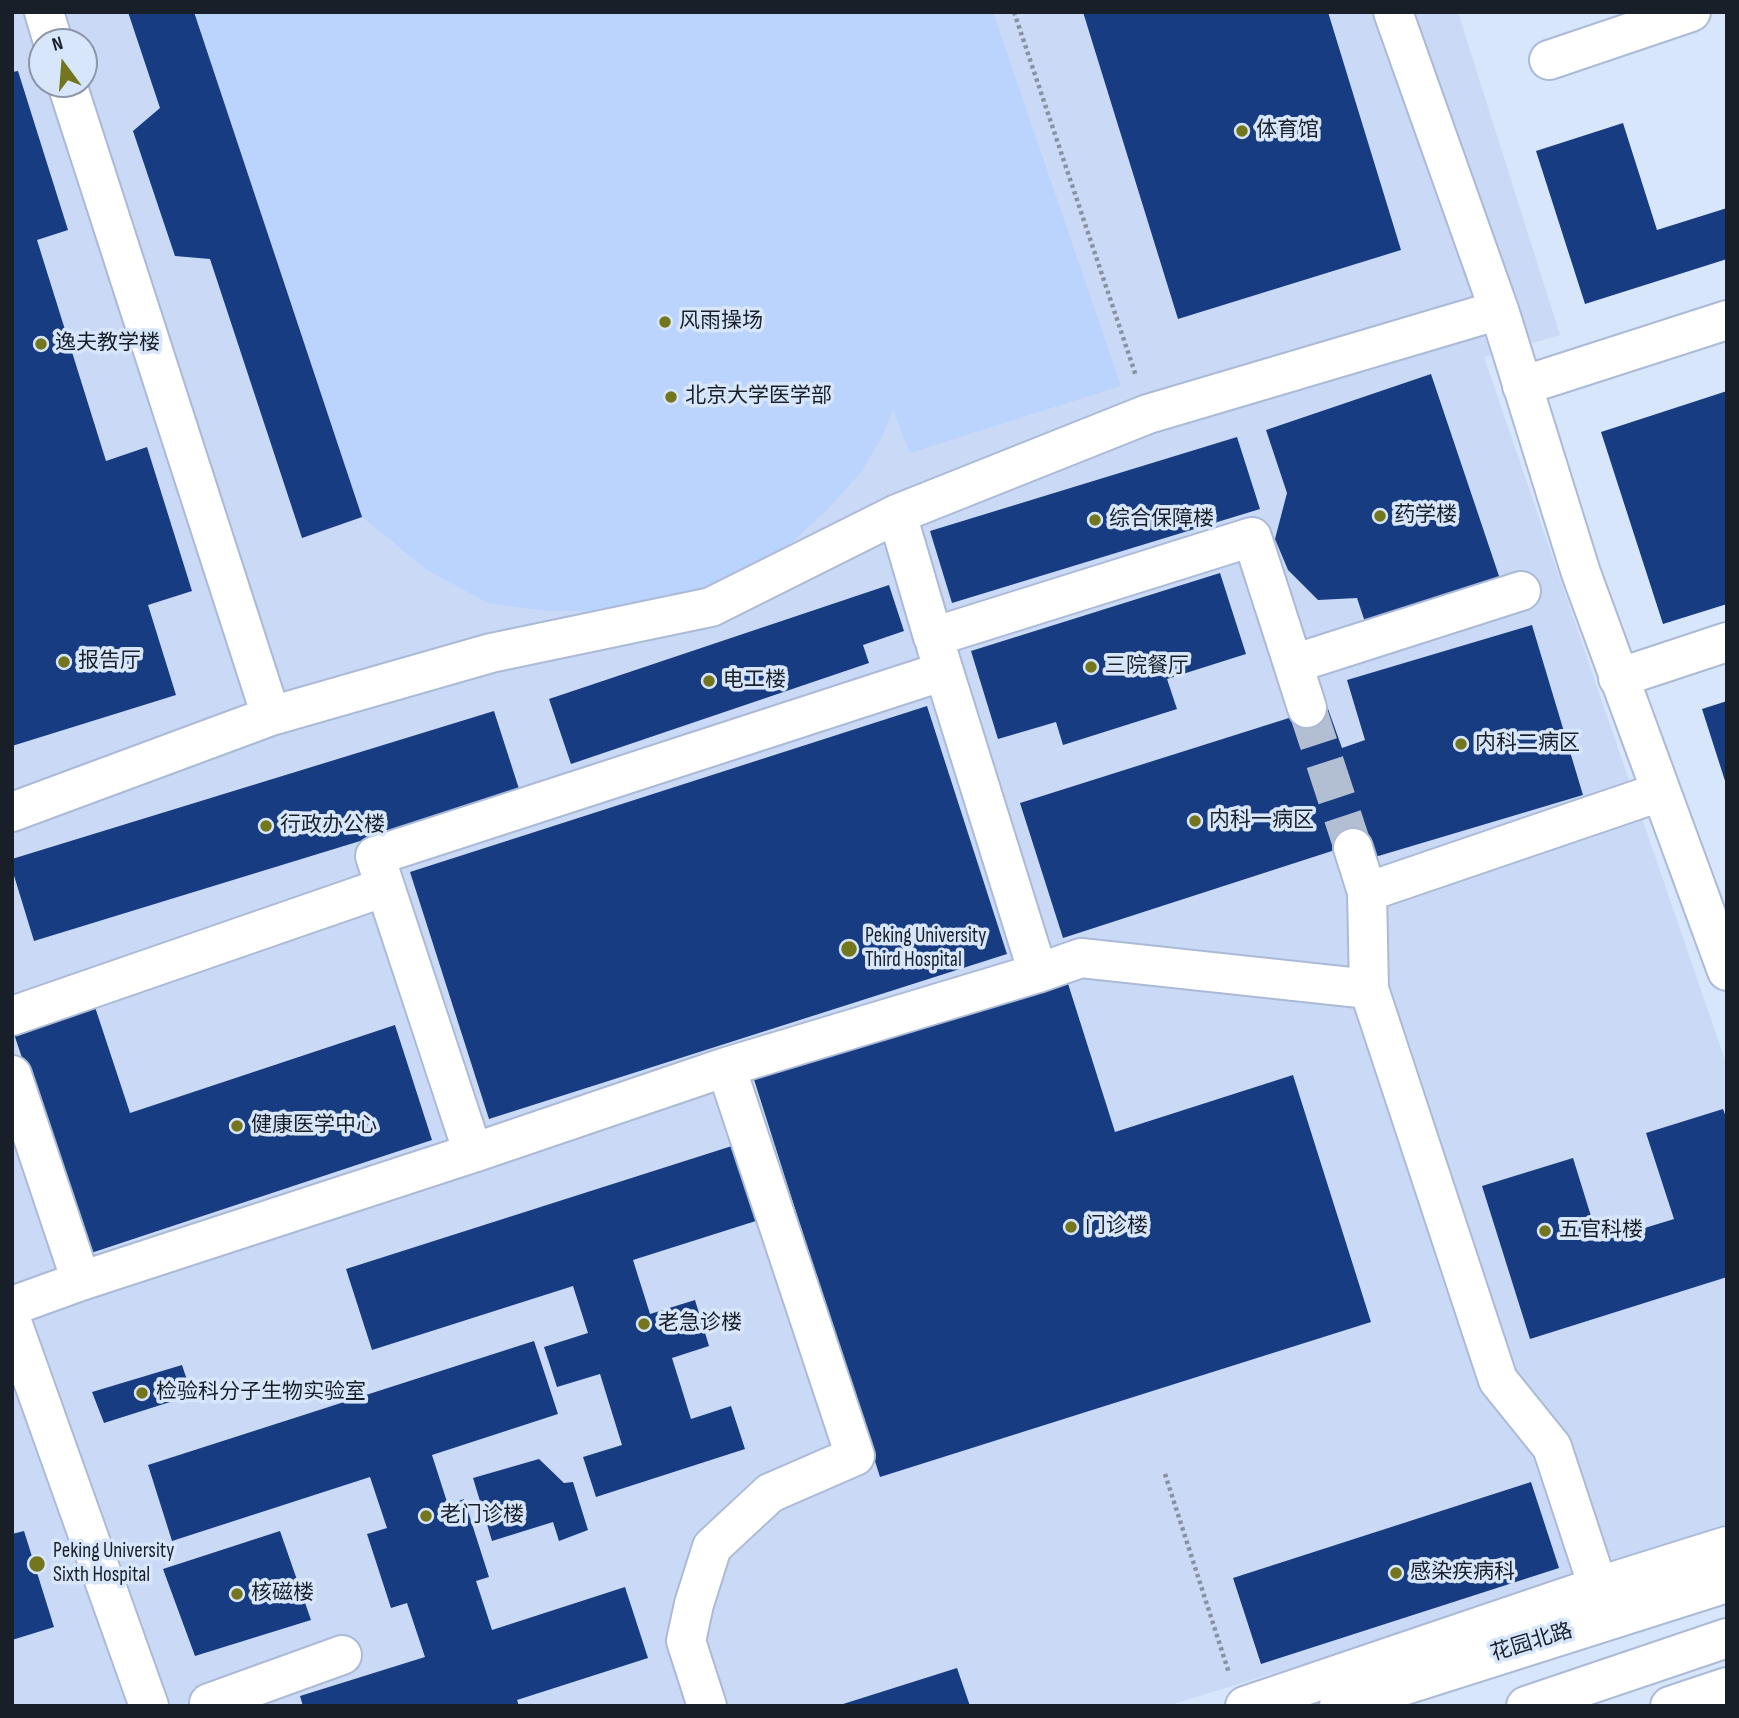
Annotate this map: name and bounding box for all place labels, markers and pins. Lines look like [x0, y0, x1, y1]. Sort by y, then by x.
place label: 体育馆 [1256, 118, 1319, 144]
marker: 体育馆 [1234, 123, 1250, 139]
place label: 风雨操场 [679, 309, 763, 335]
marker: 风雨操场 [657, 314, 673, 330]
place label: 逸夫教学楼 [55, 331, 160, 357]
marker: 逸夫教学楼 [33, 336, 49, 352]
place label: 北京大学医学部 [685, 384, 832, 410]
marker: 北京大学医学部 [663, 389, 679, 405]
place label: 药学楼 [1394, 503, 1457, 529]
place label: 综合保障楼 [1109, 507, 1214, 533]
marker: 药学楼 [1372, 508, 1388, 524]
marker: 综合保障楼 [1087, 512, 1103, 528]
place label: 报告厅 [78, 649, 141, 675]
marker: 报告厅 [56, 654, 72, 670]
place label: 三院餐厅 [1105, 654, 1189, 680]
marker: 三院餐厅 [1083, 659, 1099, 675]
place label: 电工楼 [723, 668, 786, 694]
marker: 电工楼 [701, 673, 717, 689]
place label: 内科二病区 [1475, 731, 1580, 757]
marker: 内科二病区 [1453, 736, 1469, 752]
place label: 内科一病区 [1209, 808, 1314, 834]
place label: 行政办公楼 [280, 813, 385, 839]
marker: 内科一病区 [1187, 813, 1203, 829]
marker: 行政办公楼 [258, 818, 274, 834]
place label: Peking University Third Hospital [865, 924, 986, 974]
marker: Peking University Third Hospital [839, 939, 859, 959]
place label: 健康医学中心 [251, 1113, 377, 1139]
marker: 健康医学中心 [229, 1118, 245, 1134]
place label: 门诊楼 [1085, 1214, 1148, 1240]
place label: 五官科楼 [1559, 1218, 1643, 1244]
marker: 门诊楼 [1063, 1219, 1079, 1235]
marker: 五官科楼 [1537, 1223, 1553, 1239]
place label: 老急诊楼 [658, 1311, 742, 1337]
marker: 老急诊楼 [636, 1316, 652, 1332]
place label: 检验科分子生物实验室 [156, 1380, 366, 1406]
marker: 检验科分子生物实验室 [134, 1385, 150, 1401]
place label: 老门诊楼 [440, 1503, 524, 1529]
marker: 老门诊楼 [418, 1508, 434, 1524]
place label: Peking University Sixth Hospital [53, 1539, 174, 1589]
marker: Peking University Sixth Hospital [27, 1554, 47, 1574]
place label: 感染疾病科 [1410, 1560, 1515, 1586]
marker: 感染疾病科 [1388, 1565, 1404, 1581]
place label: 核磁楼 [251, 1581, 314, 1607]
marker: 核磁楼 [229, 1586, 245, 1602]

